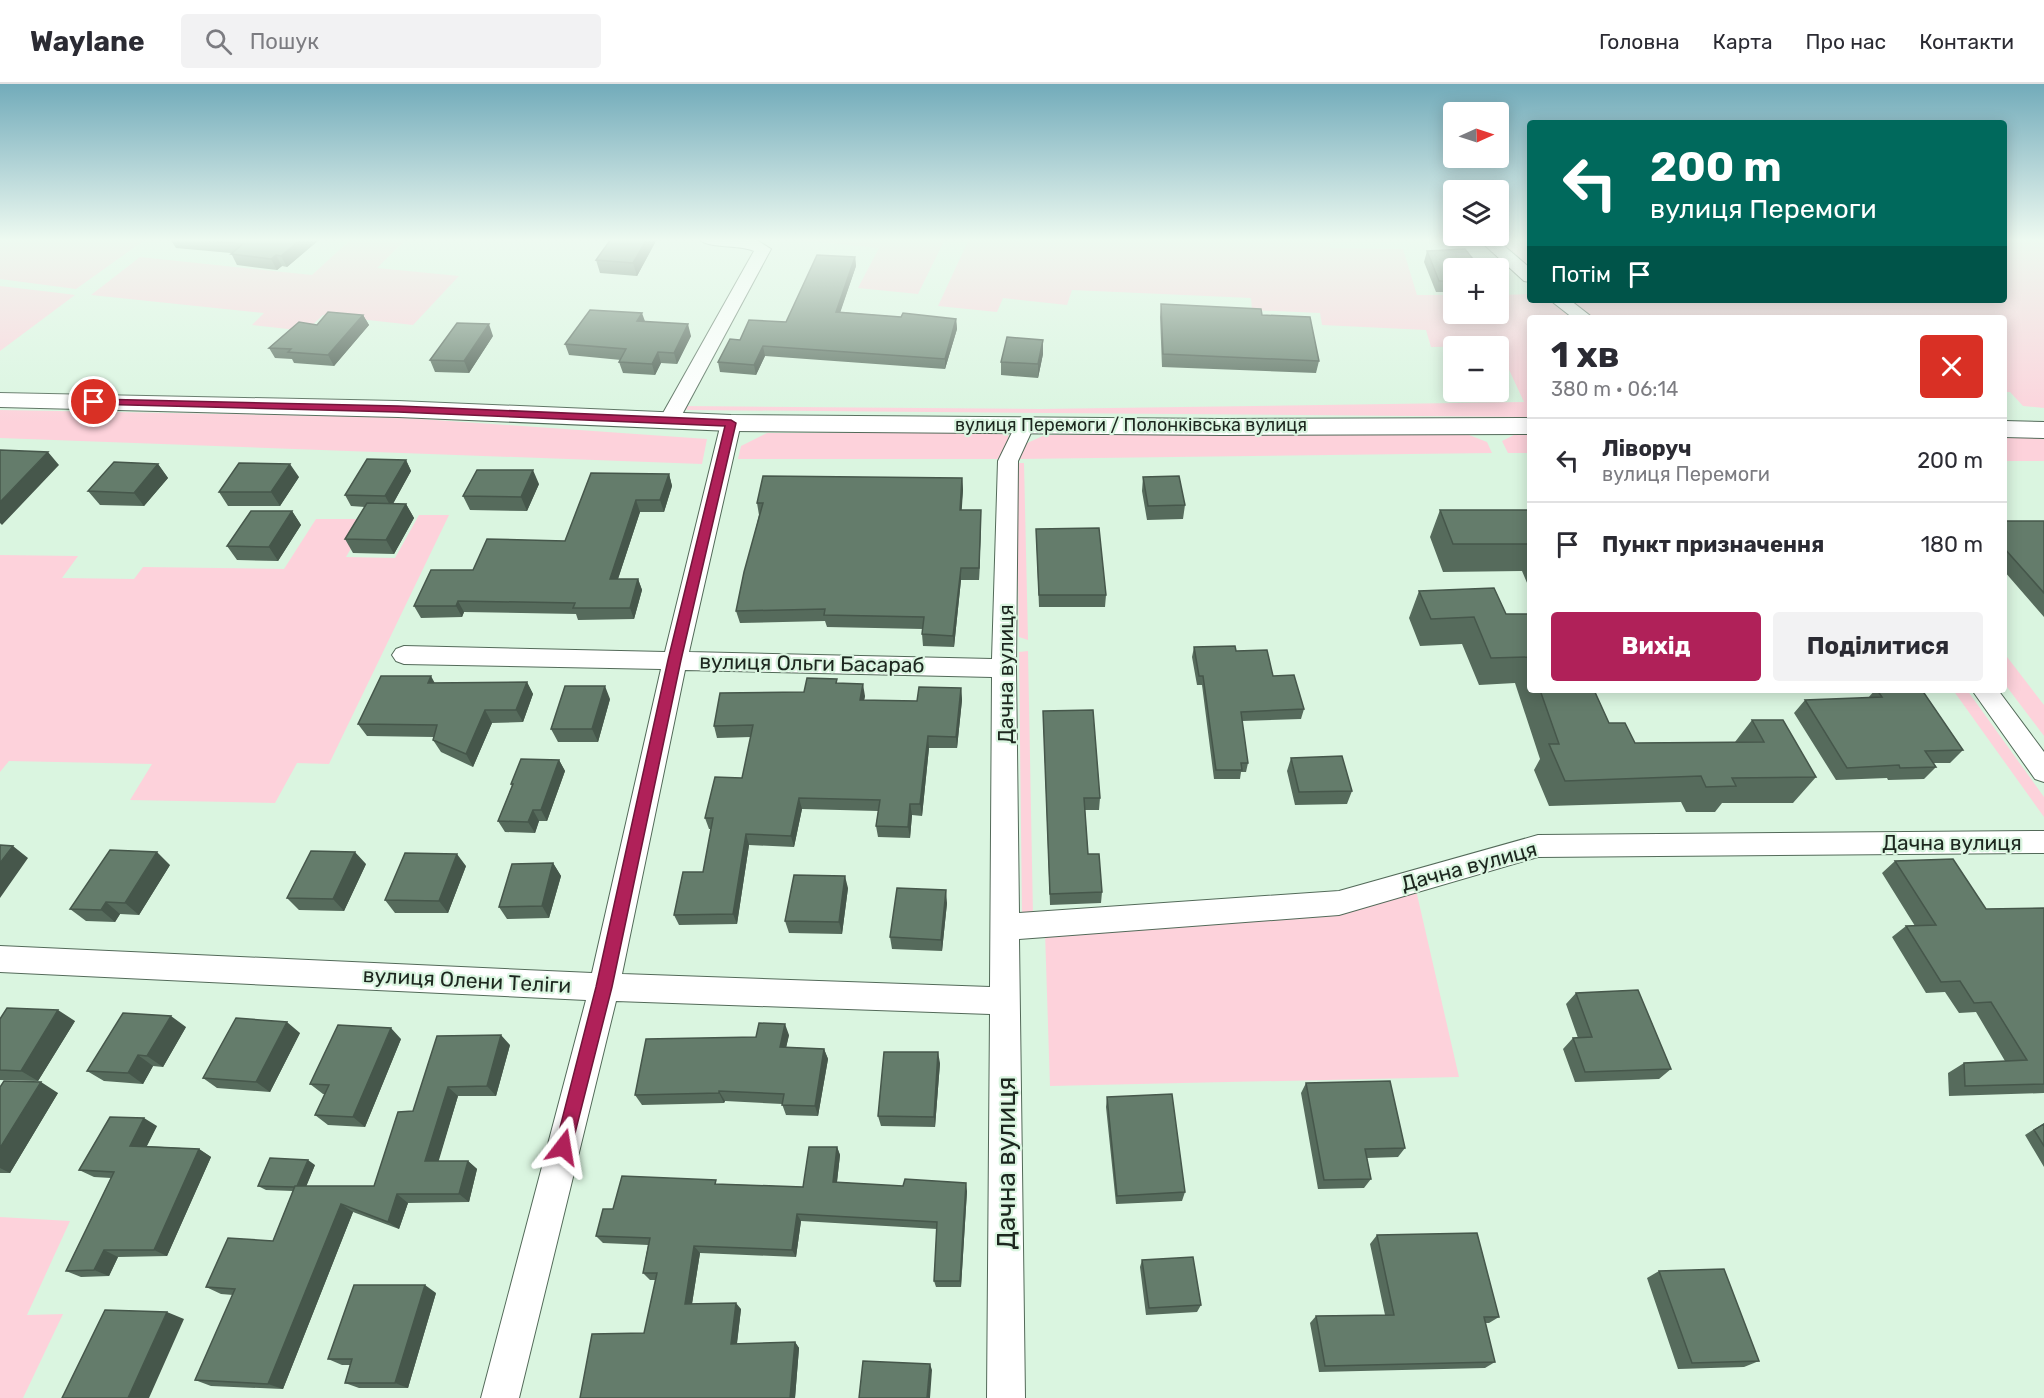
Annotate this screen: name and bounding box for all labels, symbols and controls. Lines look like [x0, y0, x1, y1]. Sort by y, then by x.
search box [181, 14, 601, 68]
text: Waylane [30, 25, 145, 58]
icon: search [202, 25, 235, 58]
text: Пошук [250, 28, 319, 55]
text: Головна [1599, 29, 1680, 54]
text: Карта [1713, 29, 1773, 54]
text: Про нас [1806, 29, 1886, 54]
text: Контакти [1919, 29, 2014, 54]
north arrow [1443, 102, 1509, 168]
map controls [1443, 102, 1509, 402]
text: 200 m [1650, 142, 1782, 192]
icon: left [1551, 144, 1629, 222]
button: layers [1443, 180, 1509, 246]
text: вулиця Перемоги [1650, 193, 1877, 225]
button: + [1443, 258, 1509, 324]
icon: arrive [1623, 258, 1656, 291]
text: Потім [1551, 261, 1611, 288]
text: 1 хв [1551, 333, 1620, 376]
button: close [1920, 335, 1983, 398]
button: − [1443, 336, 1509, 402]
pin [68, 376, 119, 427]
text: 380 m · 06:14 [1551, 377, 1678, 401]
icon: arrive [77, 385, 110, 418]
street label: вулиця Перемоги / Полонківська вулиця [955, 414, 1307, 436]
text: Ліворуч [1602, 435, 1692, 462]
icon: left [1551, 444, 1584, 477]
text: 200 m [1917, 447, 1983, 474]
text: вулиця Перемоги [1602, 462, 1770, 486]
icon: arrive [1551, 528, 1584, 561]
text: Пункт призначення [1602, 531, 1824, 558]
text: 180 m [1921, 531, 1983, 558]
street label: Дачна вулиця [993, 604, 1018, 744]
button: Вихід [1551, 612, 1761, 681]
button: Поділитися [1773, 612, 1983, 681]
street label: вулиця Ольги Басараб [699, 649, 925, 677]
street label: Дачна вулиця [1882, 830, 2022, 855]
street label: Дачна вулиця [1398, 836, 1540, 896]
street label: вулиця Олени Теліги [362, 962, 572, 998]
street label: Дачна вулиця [991, 1077, 1022, 1249]
position arrow [531, 1115, 595, 1179]

